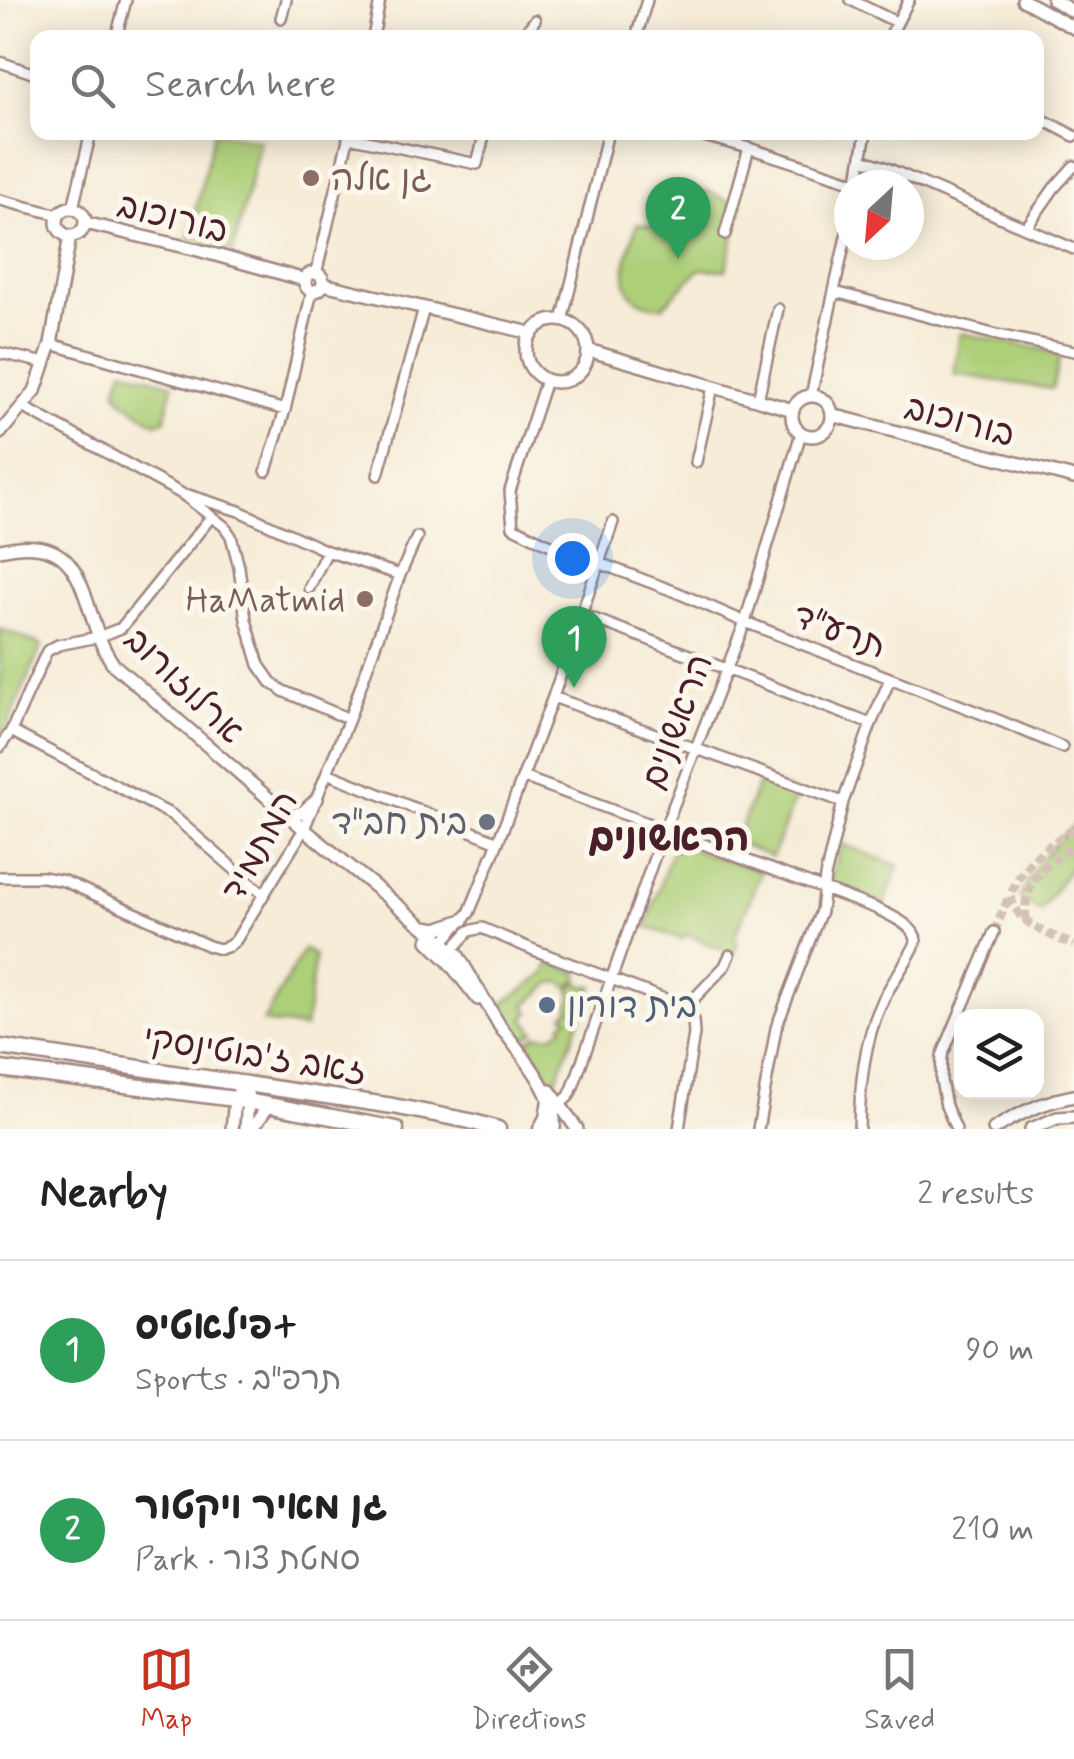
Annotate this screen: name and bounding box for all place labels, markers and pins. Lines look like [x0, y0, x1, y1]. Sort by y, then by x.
place label: גן אלה [331, 157, 432, 203]
marker: גן אלה [300, 167, 322, 189]
pin: 2 [646, 176, 710, 259]
place label: HaMatmid [186, 578, 345, 624]
marker: HaMatmid [354, 588, 376, 610]
pin: 1 [542, 606, 606, 688]
place label: בית חב"ד [332, 801, 467, 847]
marker: בית חב"ד [476, 811, 498, 833]
place label: בית דורון [567, 984, 697, 1030]
marker: בית דורון [536, 994, 558, 1016]

